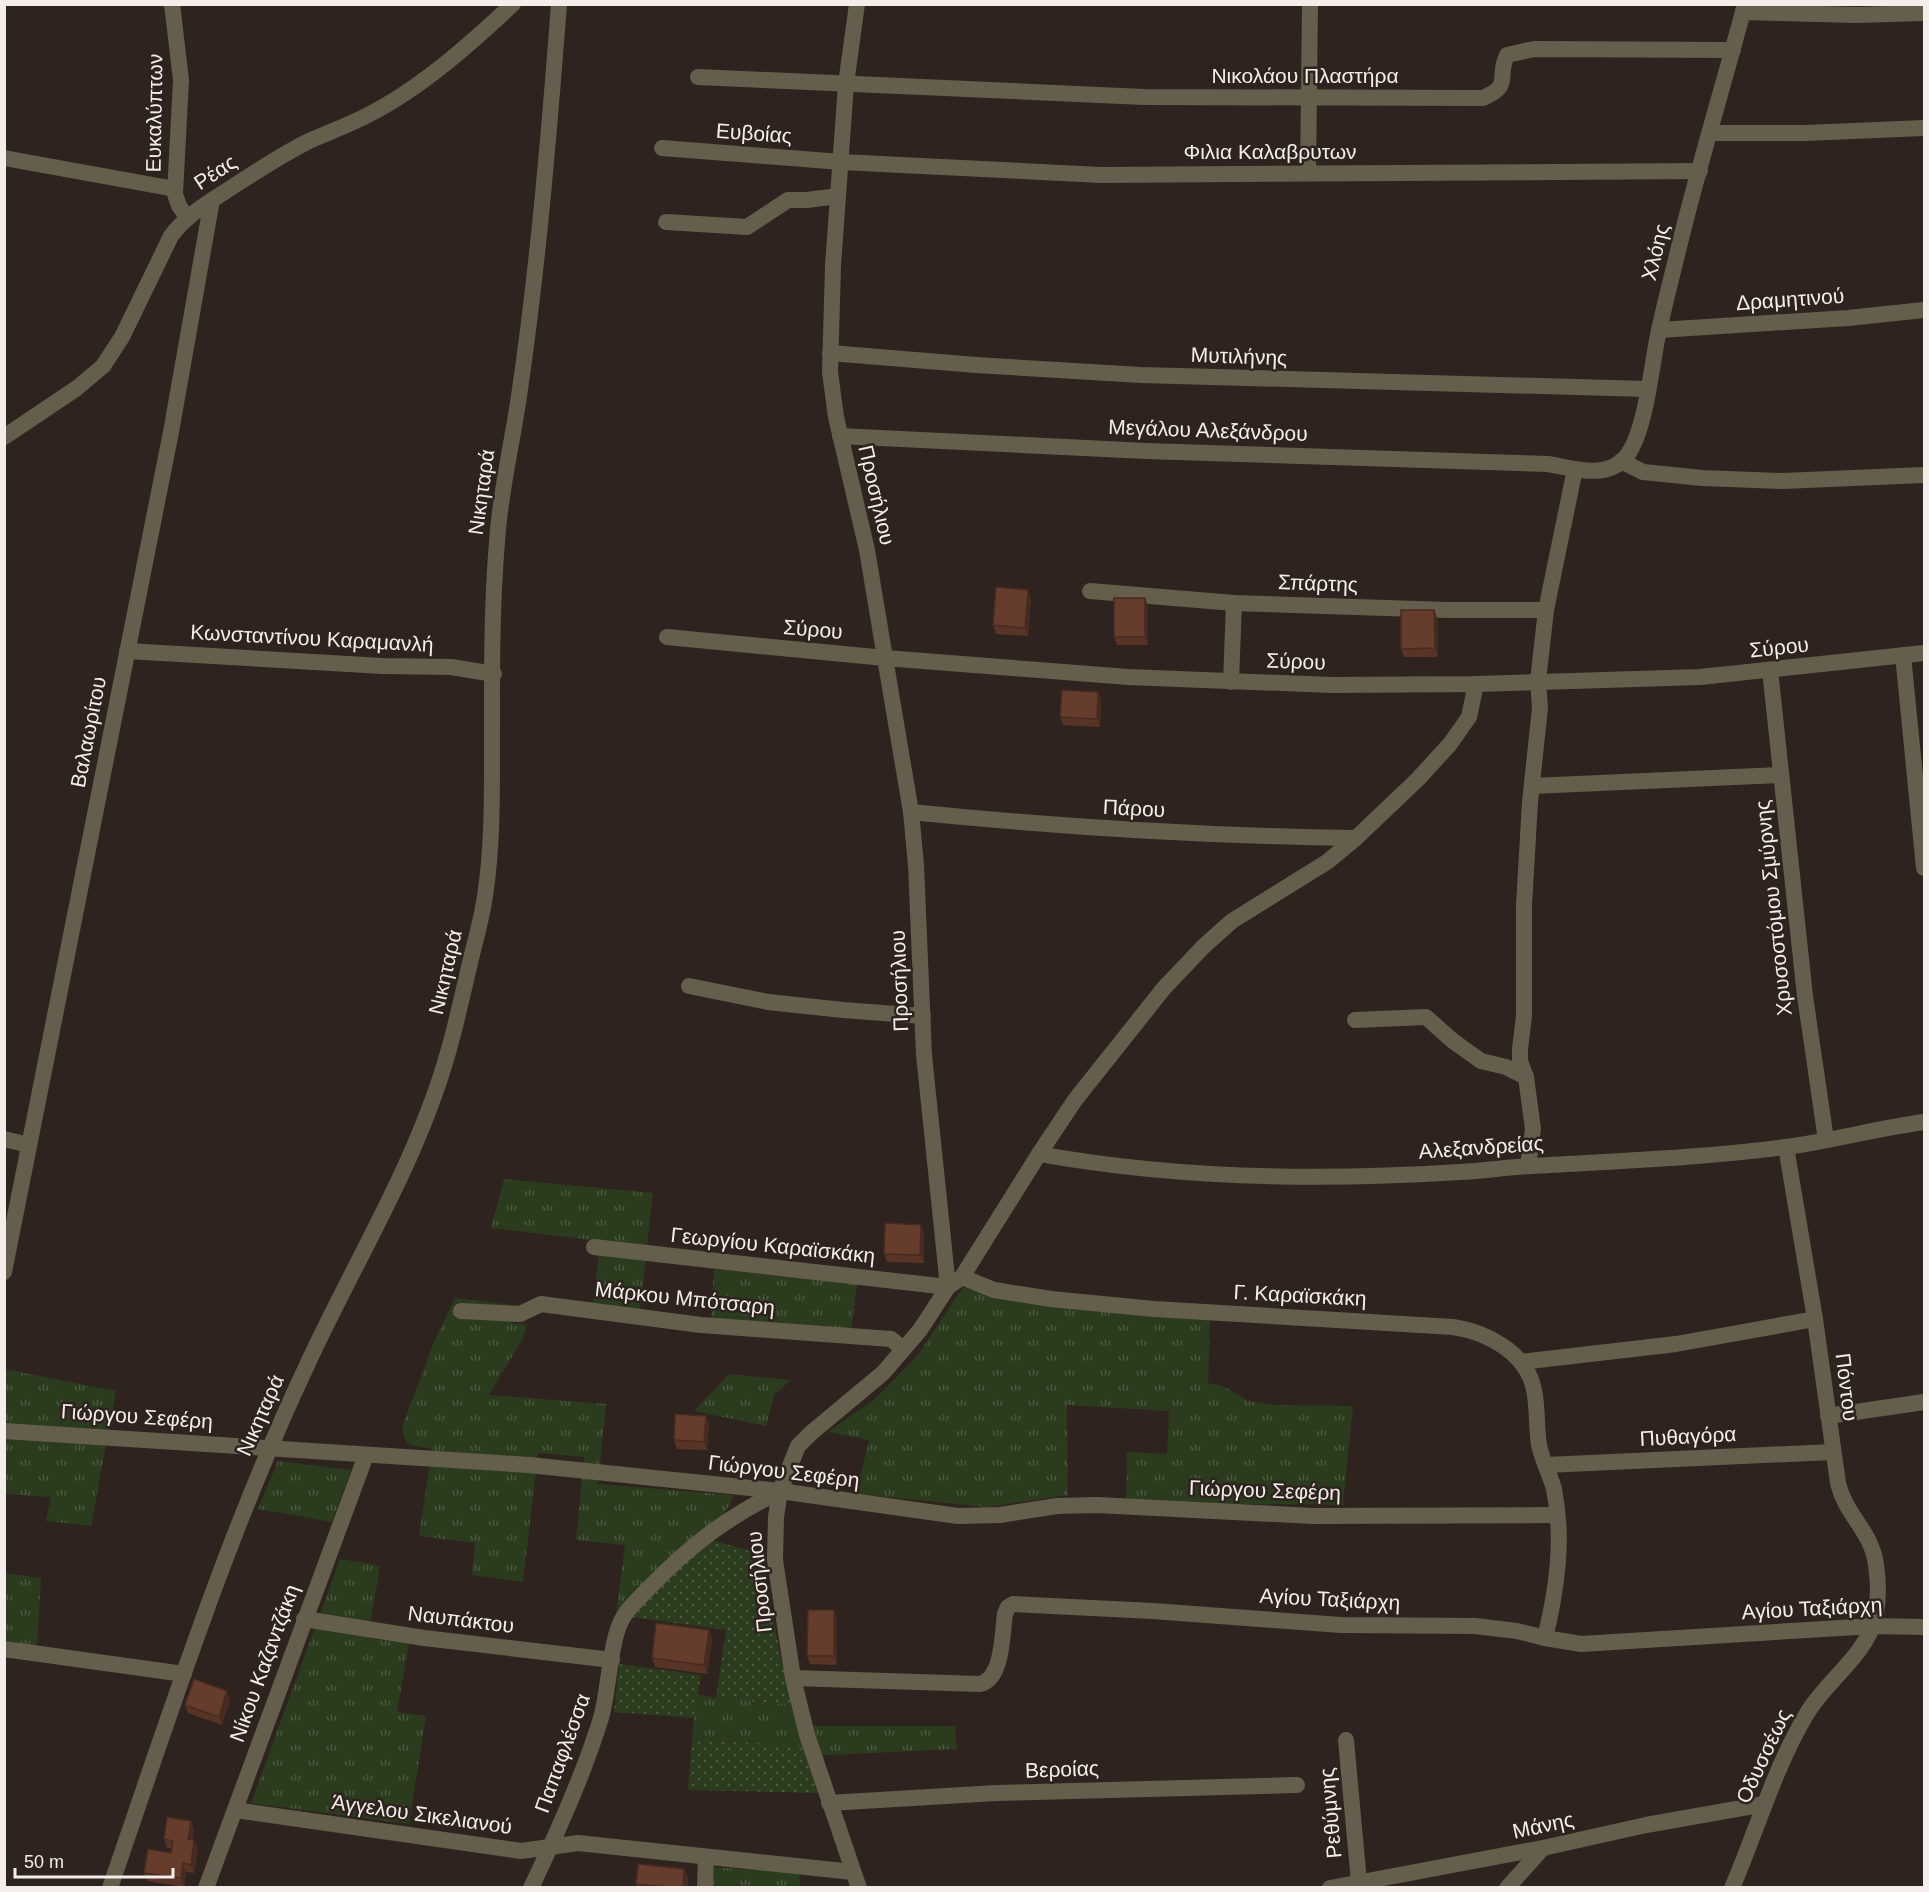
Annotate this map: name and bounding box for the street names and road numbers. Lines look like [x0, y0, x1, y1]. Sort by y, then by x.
street label: Ευκαλύπτων [141, 53, 167, 173]
street label: Νικολάου Πλαστήρα [1211, 64, 1399, 87]
street label: Ευβοίας [715, 119, 793, 147]
street label: Φιλια Καλαβρυτων [1183, 140, 1357, 163]
street label: Ρέας [190, 150, 240, 194]
street label: Χλόης [1637, 221, 1673, 283]
street label: Δραμητινού [1735, 284, 1845, 314]
street label: Μυτιλήνης [1190, 343, 1288, 369]
street label: Μεγάλου Αλεξάνδρου [1108, 415, 1308, 445]
street label: Προσήλιου [854, 443, 900, 547]
street label: Νικηταρά [464, 448, 498, 536]
street label: Σπάρτης [1278, 570, 1358, 596]
street label: Σύρου [782, 615, 844, 643]
street label: Κωνσταντίνου Καραμανλή [190, 620, 434, 656]
street label: Σύρου [1748, 632, 1810, 662]
street label: Σύρου [1266, 648, 1326, 674]
street label: Βαλαωρίτου [66, 675, 110, 789]
street label: Πάρου [1102, 795, 1166, 821]
street label: Χρυσοστόμου Σμύρνης [1750, 799, 1796, 1017]
street label: Νικηταρά [424, 927, 466, 1017]
street label: Προσήλιου [886, 930, 912, 1032]
street label: Αλεξανδρείας [1418, 1131, 1544, 1163]
street label: Γεωργίου Καραϊσκάκη [670, 1223, 876, 1267]
street label: Μάρκου Μπότσαρη [594, 1277, 776, 1319]
street label: Γ. Καραϊσκάκη [1233, 1280, 1367, 1310]
street label: Πόντου [1831, 1352, 1863, 1422]
street label: Νικηταρά [232, 1371, 288, 1459]
street label: Γιώργου Σεφέρη [60, 1399, 214, 1433]
street label: Πυθαγόρα [1639, 1422, 1737, 1450]
street label: Γιώργου Σεφέρη [707, 1450, 861, 1492]
street label: Γιώργου Σεφέρη [1189, 1476, 1341, 1504]
street label: Προσήλιου [742, 1530, 776, 1634]
street label: Νίκου Καζαντζάκη [225, 1581, 303, 1745]
street label: Αγίου Ταξιάρχη [1259, 1584, 1401, 1614]
street label: Αγίου Ταξιάρχη [1741, 1593, 1883, 1623]
street label: Ναυπάκτου [407, 1601, 515, 1637]
street label: Παπαφλέσσα [530, 1690, 594, 1816]
street label: Οδυσσέως [1731, 1705, 1795, 1807]
street label: Βεροίας [1025, 1756, 1099, 1782]
street label: Ρεθύμνης [1315, 1767, 1345, 1859]
street label: Άγγελου Σικελιανού [330, 1790, 514, 1838]
street label: Μάνης [1510, 1807, 1576, 1843]

